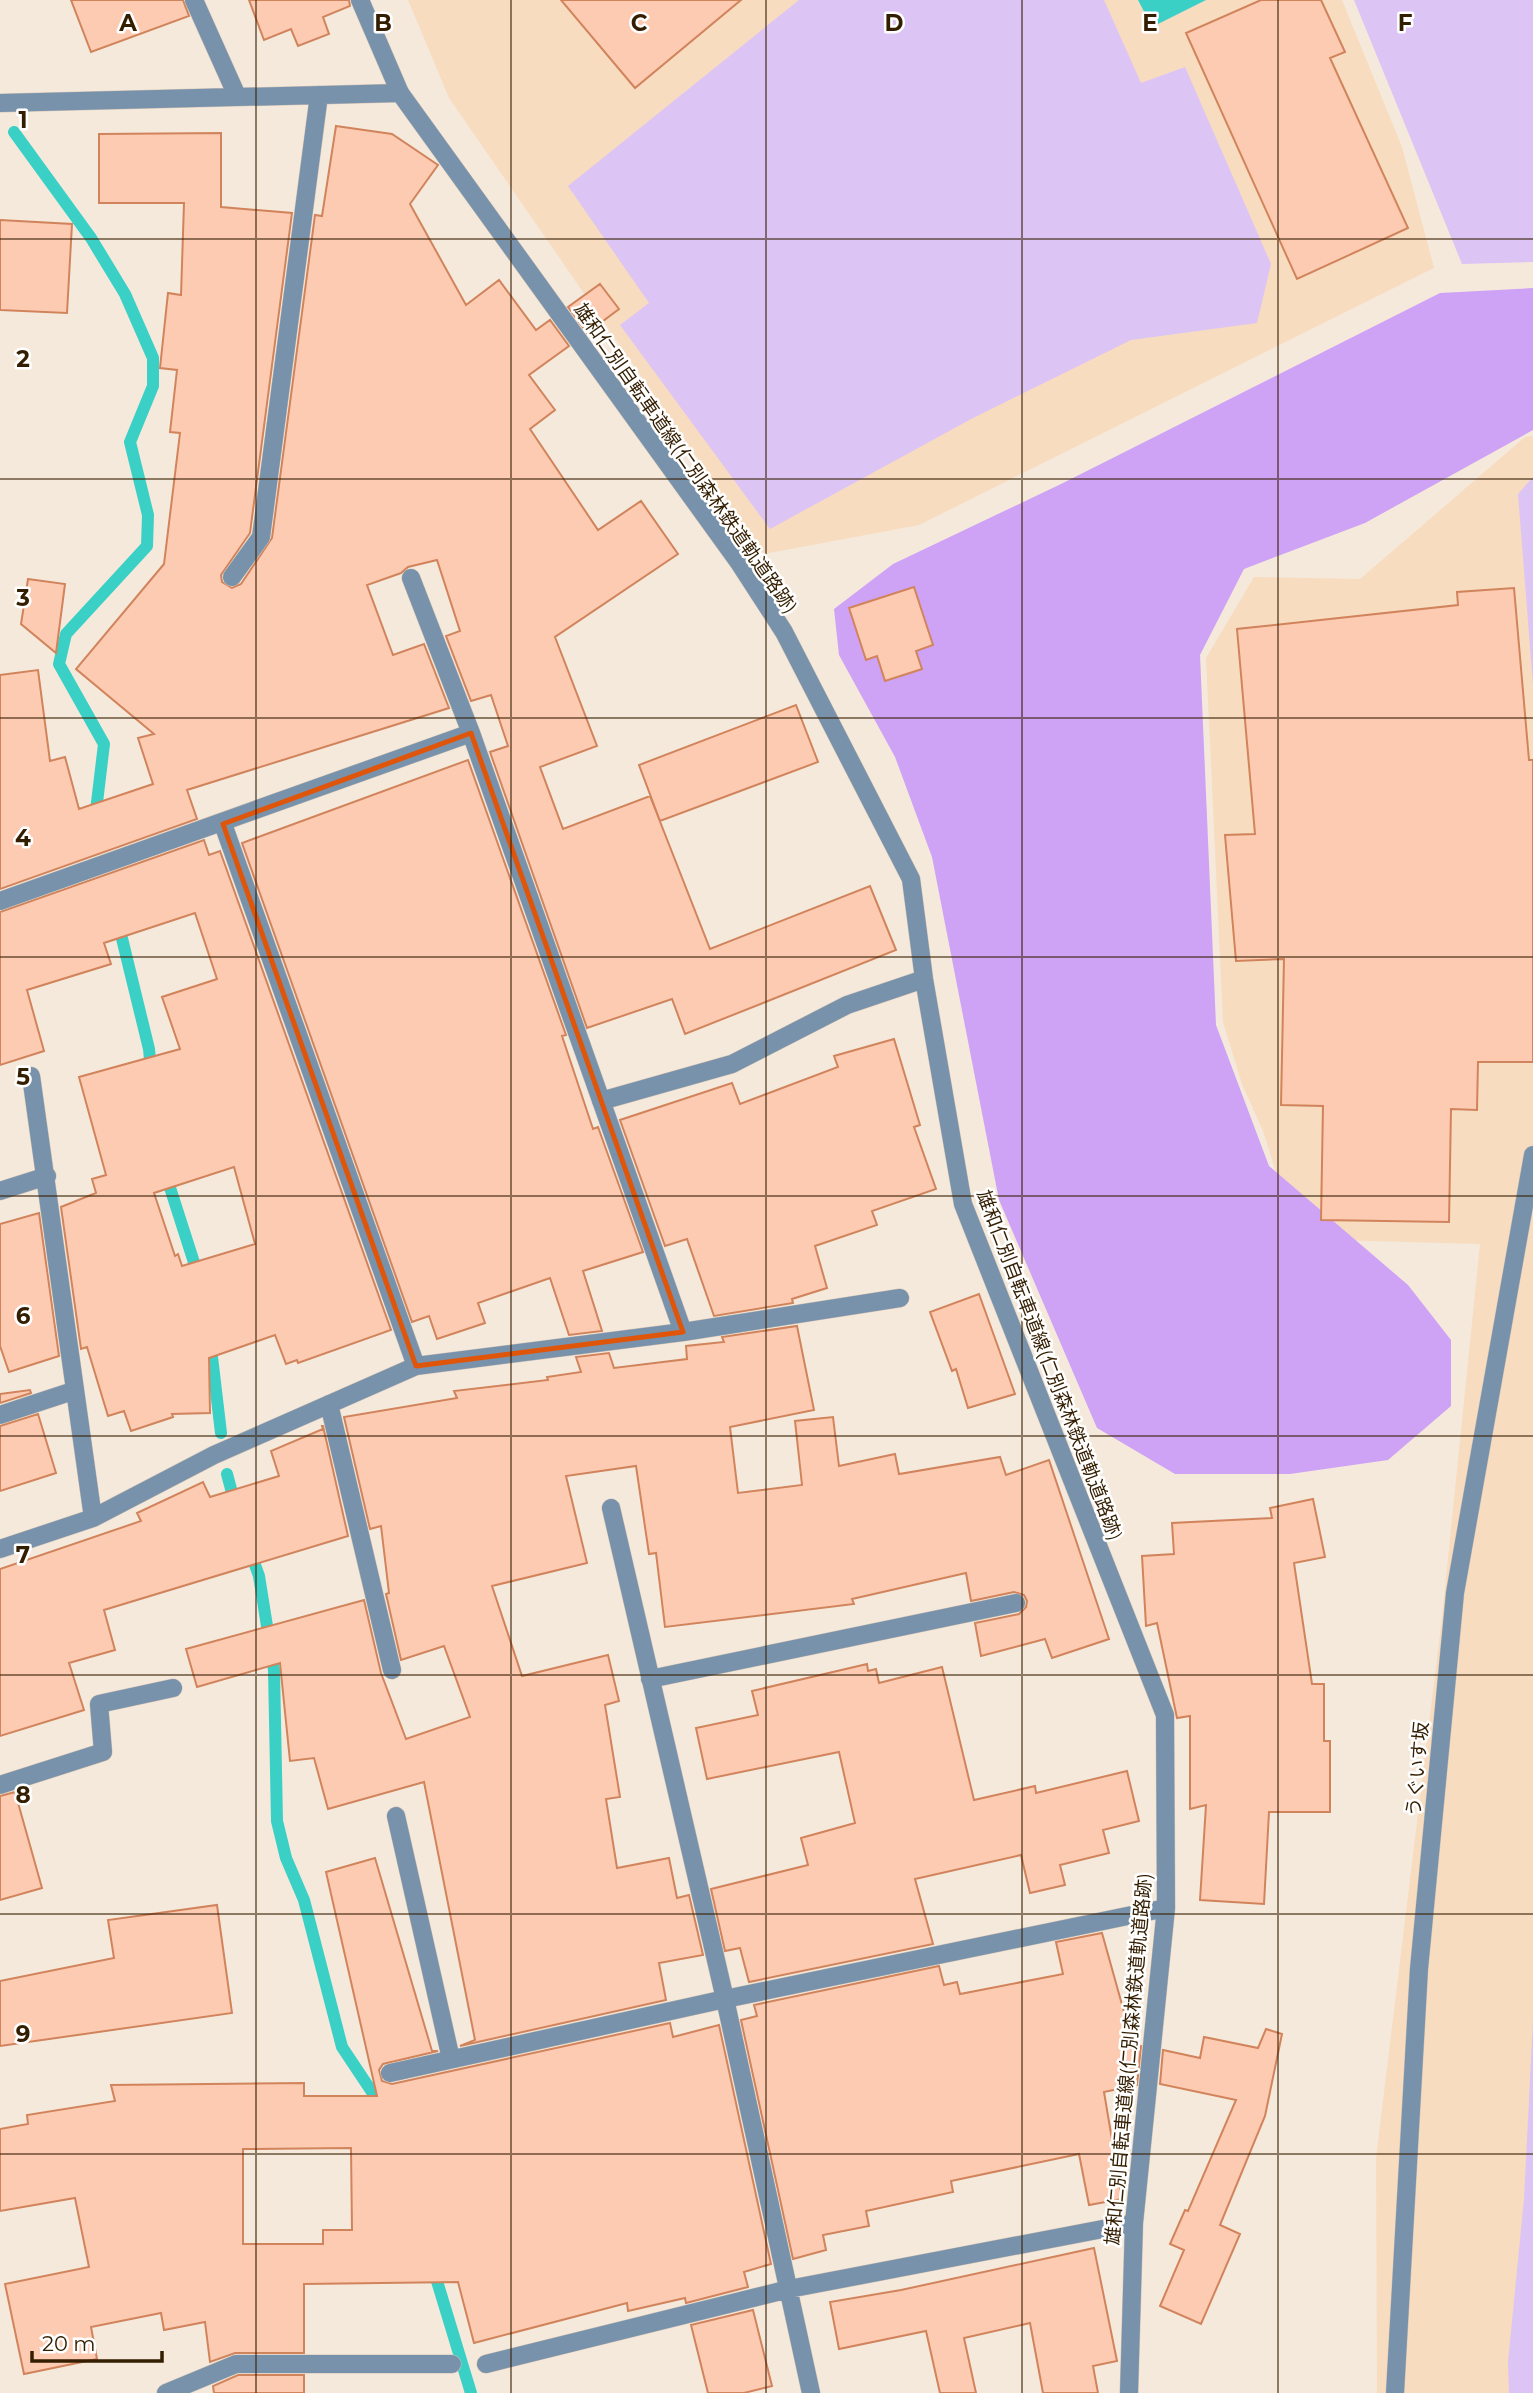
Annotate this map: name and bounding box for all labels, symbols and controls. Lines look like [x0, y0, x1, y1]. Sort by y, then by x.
text: A [118, 9, 137, 37]
text: B [374, 9, 392, 37]
text: C [631, 9, 648, 37]
text: D [885, 9, 904, 37]
text: E [1142, 9, 1158, 37]
text: F [1398, 9, 1413, 37]
text: 1 [18, 106, 28, 134]
street label: 雄和仁別自転車道線(仁別森林鉄道軌道路跡) [569, 299, 802, 618]
text: 2 [16, 345, 30, 373]
text: 3 [15, 584, 30, 612]
text: 4 [15, 824, 31, 852]
text: 5 [16, 1063, 30, 1091]
street label: 雄和仁別自転車道線(仁別森林鉄道軌道路跡) [972, 1187, 1127, 1544]
text: 6 [16, 1302, 31, 1330]
text: 7 [16, 1541, 30, 1569]
street label: うぐいす坂 [1402, 1721, 1433, 1817]
text: 8 [15, 1781, 31, 1809]
street label: 雄和仁別自転車道線(仁別森林鉄道軌道路跡) [1101, 1872, 1156, 2246]
text: 9 [16, 2020, 30, 2048]
scale bar [32, 2320, 161, 2364]
text: 20 m [42, 2331, 96, 2356]

